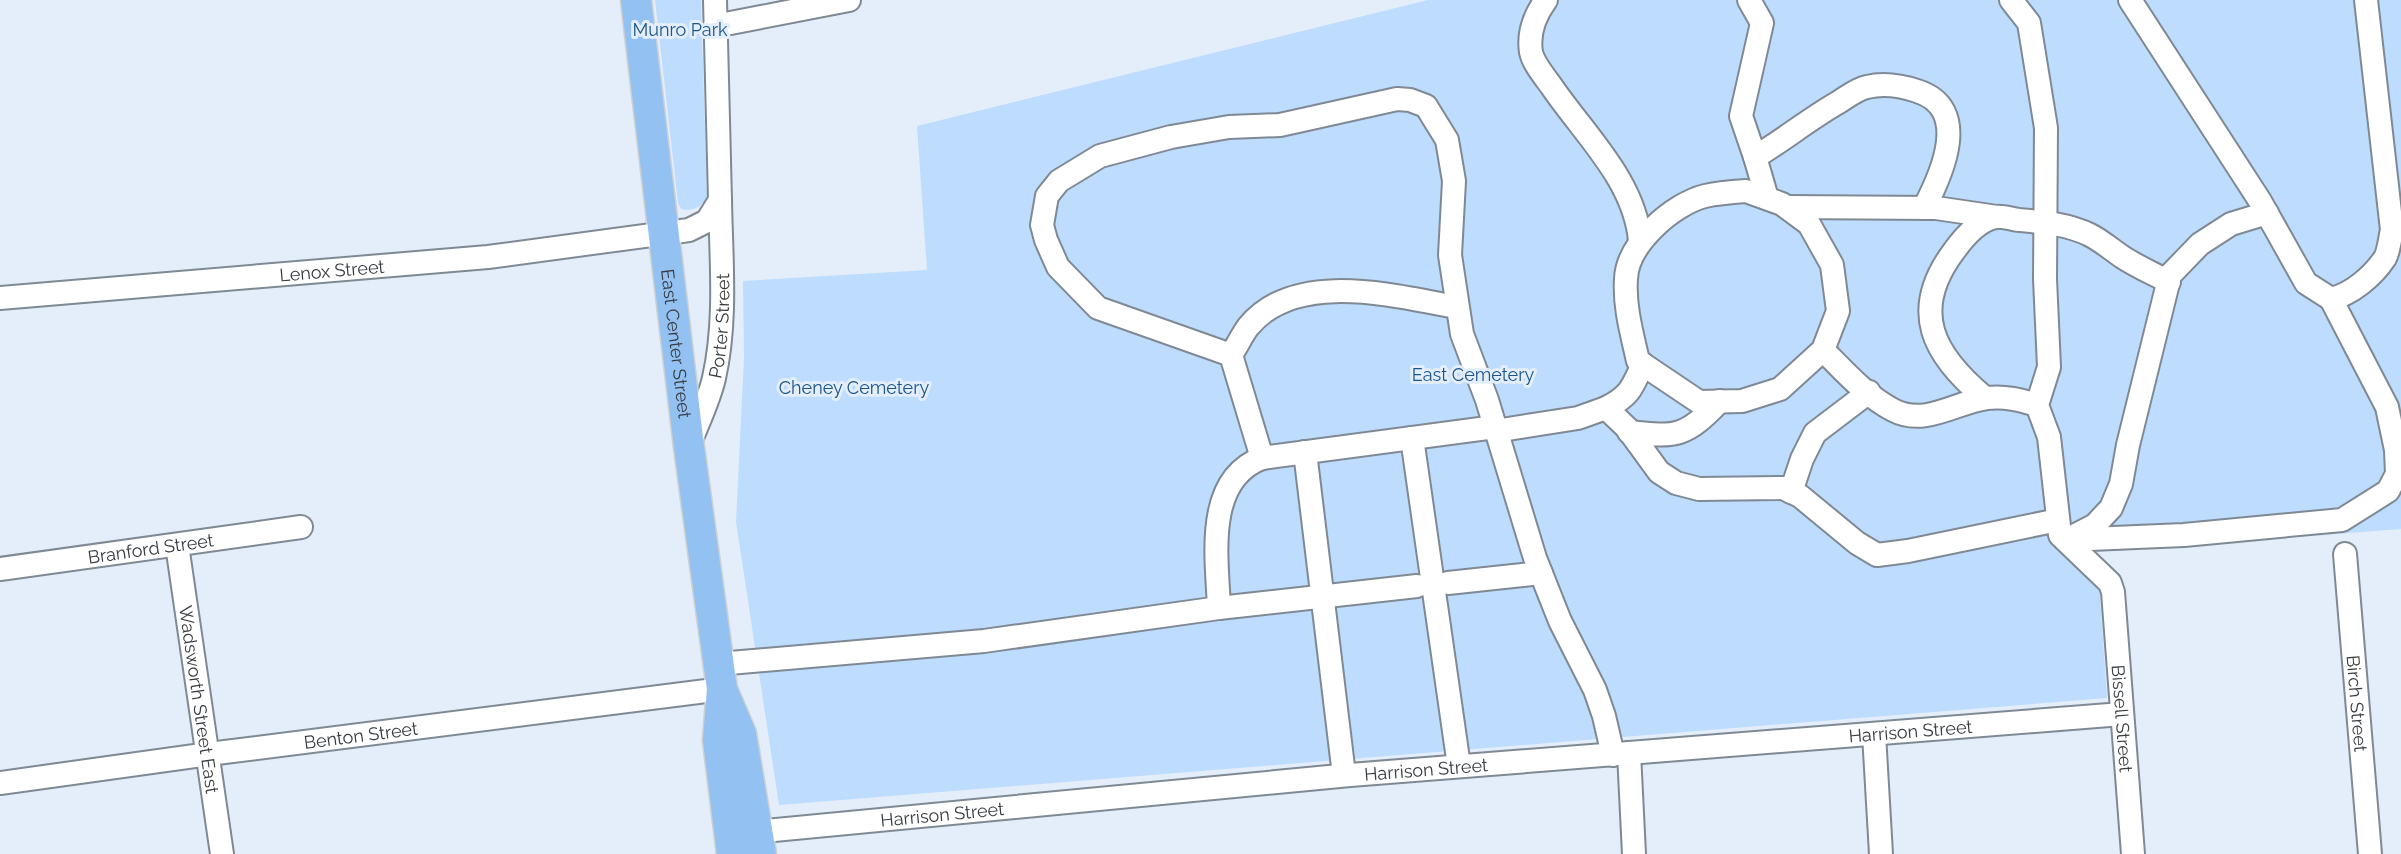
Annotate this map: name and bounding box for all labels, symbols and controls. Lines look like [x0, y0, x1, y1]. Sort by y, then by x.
park label: Munro Park [632, 19, 728, 40]
street label: Lenox Street [278, 255, 385, 285]
street label: East Center Street [657, 268, 696, 419]
street label: Porter Street [704, 273, 733, 380]
park label: East Cemetery [1412, 364, 1534, 385]
park label: Cheney Cemetery [779, 377, 929, 398]
street label: Branford Street [86, 529, 215, 567]
street label: Wadsworth Street East [175, 604, 224, 795]
street label: Birch Street [2343, 654, 2372, 753]
street label: Bissell Street [2108, 664, 2137, 773]
street label: Harrison Street [1848, 715, 1973, 746]
street label: Benton Street [303, 717, 419, 752]
street label: Harrison Street [1363, 754, 1489, 784]
street label: Harrison Street [879, 798, 1005, 830]

